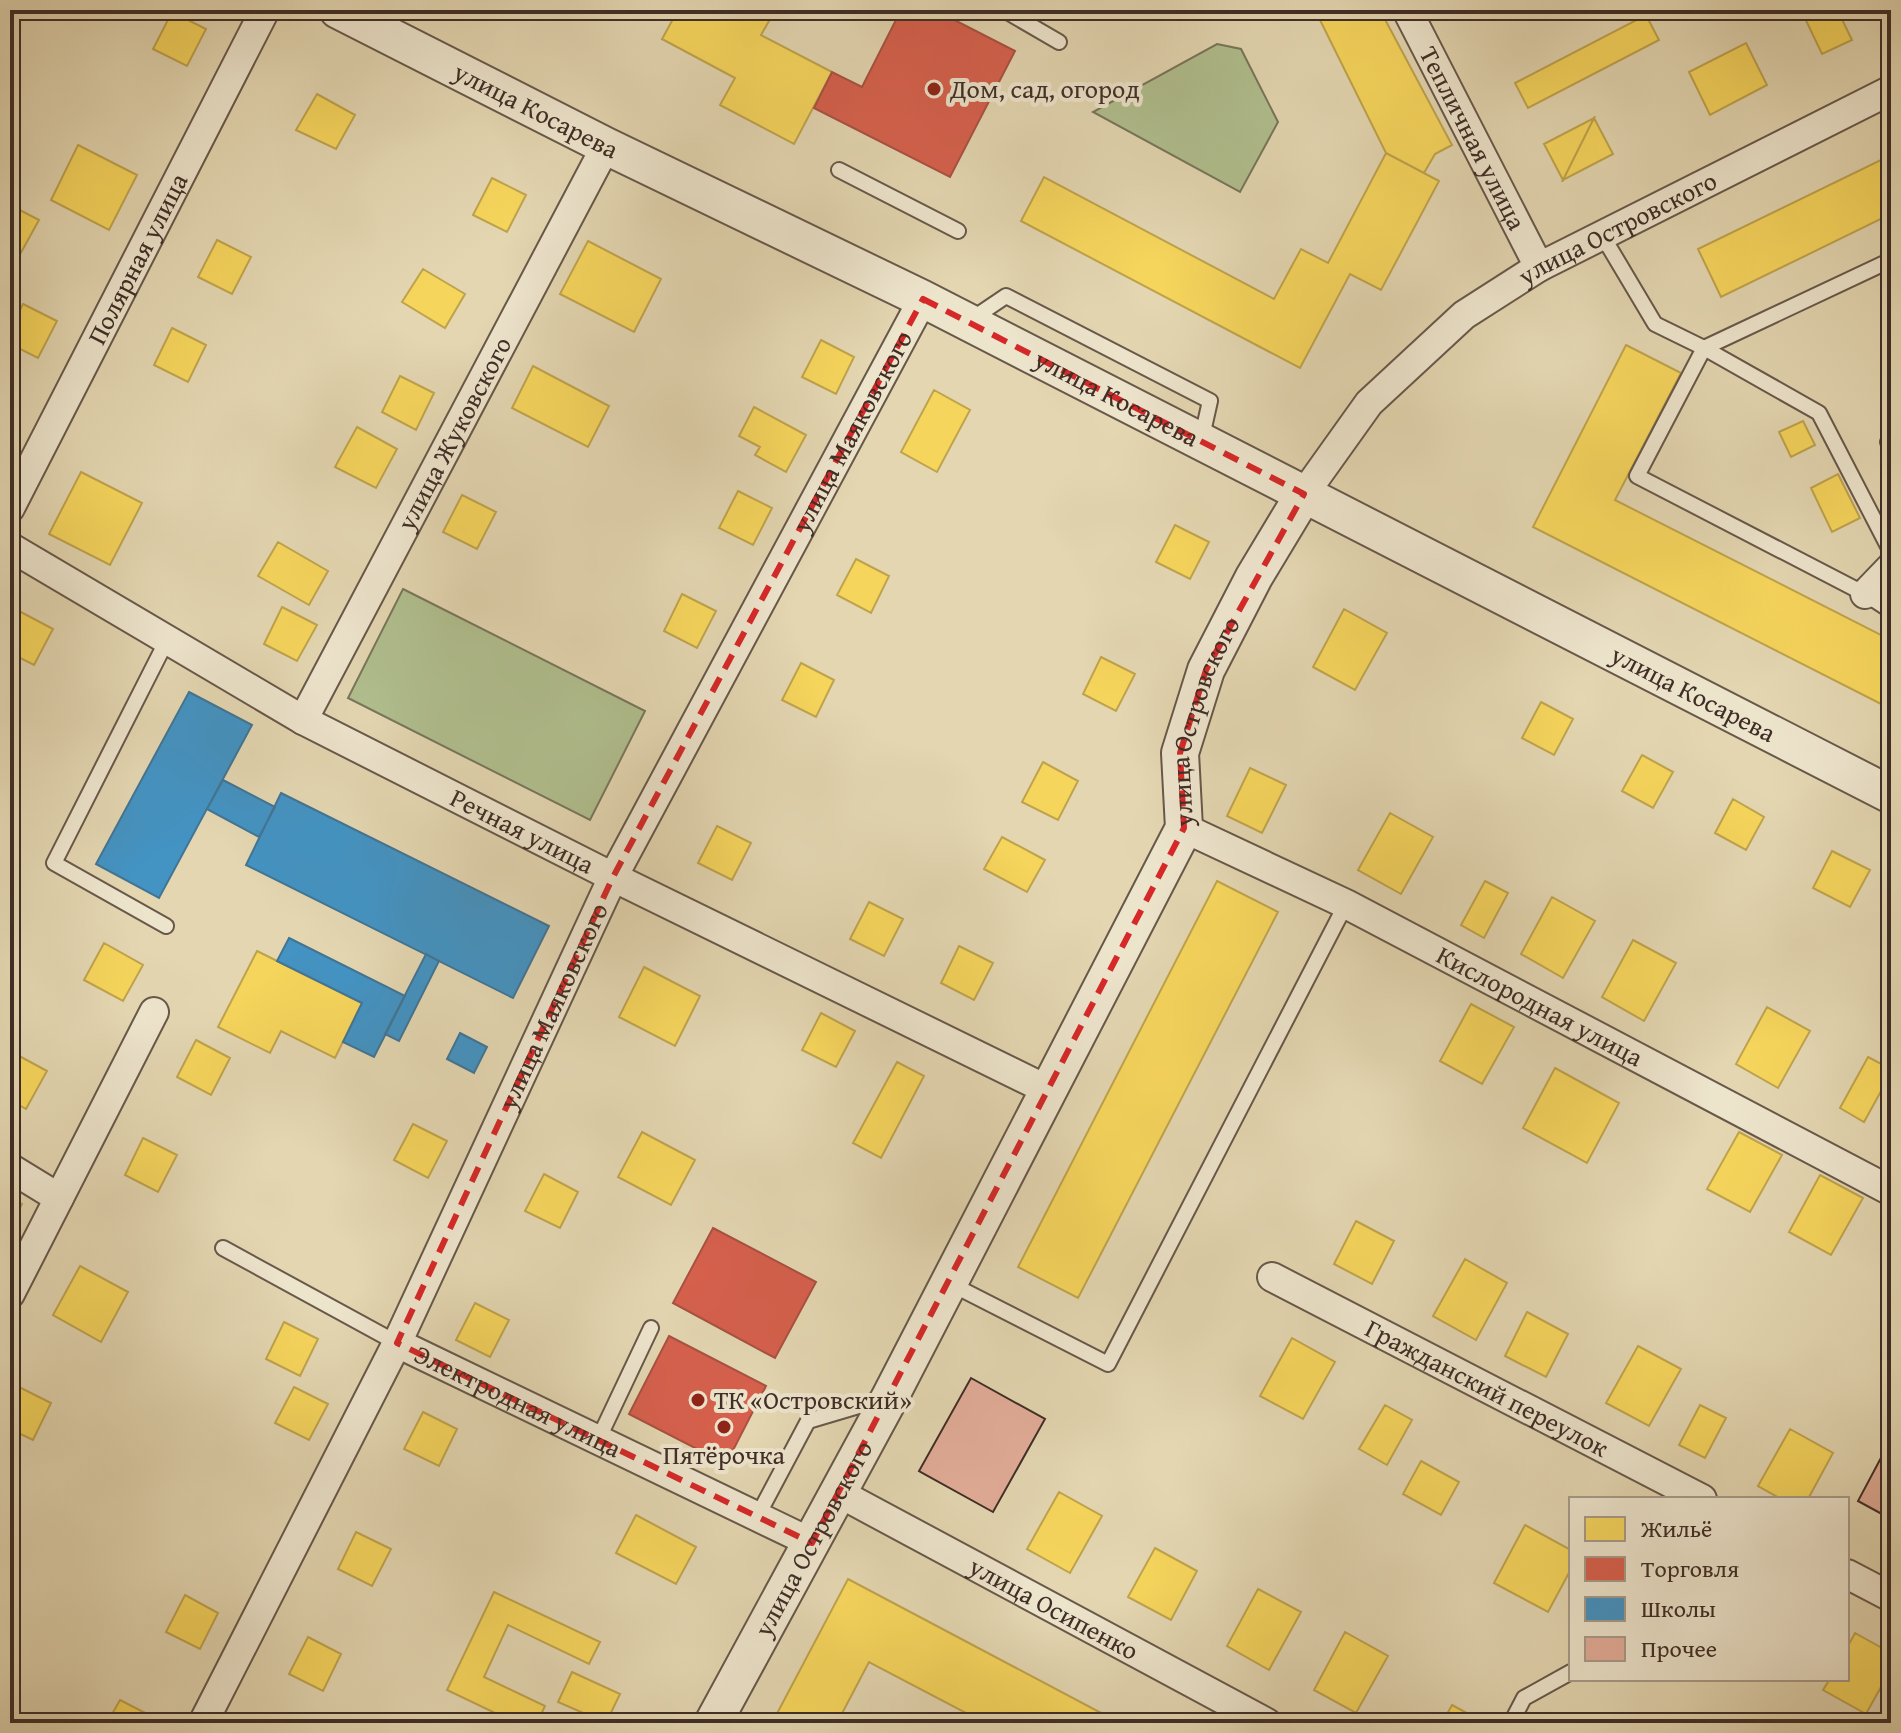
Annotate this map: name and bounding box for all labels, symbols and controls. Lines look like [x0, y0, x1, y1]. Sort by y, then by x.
street label: Тепличная улица [1410, 39, 1537, 237]
street label: улица Косарева [446, 51, 626, 168]
place label: Дом, сад, огород [949, 69, 1140, 108]
marker: Дом, сад, огород [925, 80, 943, 98]
street label: улица Островского [1509, 161, 1723, 295]
street label: Полярная улица [77, 165, 198, 351]
street label: улица Маяковского [781, 323, 922, 540]
street label: улица Жуковского [386, 329, 521, 538]
street label: улица Косарева [1027, 339, 1207, 457]
street label: улица Островского [1160, 609, 1249, 829]
street label: улица Косарева [1603, 634, 1783, 752]
street label: Речная улица [444, 778, 602, 884]
street label: улица Маяковского [487, 896, 618, 1117]
street label: Кислородная улица [1430, 935, 1651, 1076]
street label: Гражданский переулок [1359, 1309, 1616, 1467]
street label: Электродная улица [408, 1334, 629, 1468]
place label: ТК «Островский» [714, 1380, 912, 1419]
marker: ТК «Островский» [689, 1391, 707, 1409]
marker: Пятёрочка [715, 1418, 733, 1436]
street label: улица Островского [743, 1433, 882, 1644]
place label: Пятёрочка [663, 1435, 786, 1474]
legend [1569, 1497, 1849, 1681]
text: Жильё [1640, 1511, 1712, 1546]
street label: улица Осипенко [961, 1546, 1146, 1670]
text: Торговля [1641, 1551, 1739, 1586]
text: Школы [1641, 1591, 1716, 1626]
text: Прочее [1641, 1631, 1717, 1666]

